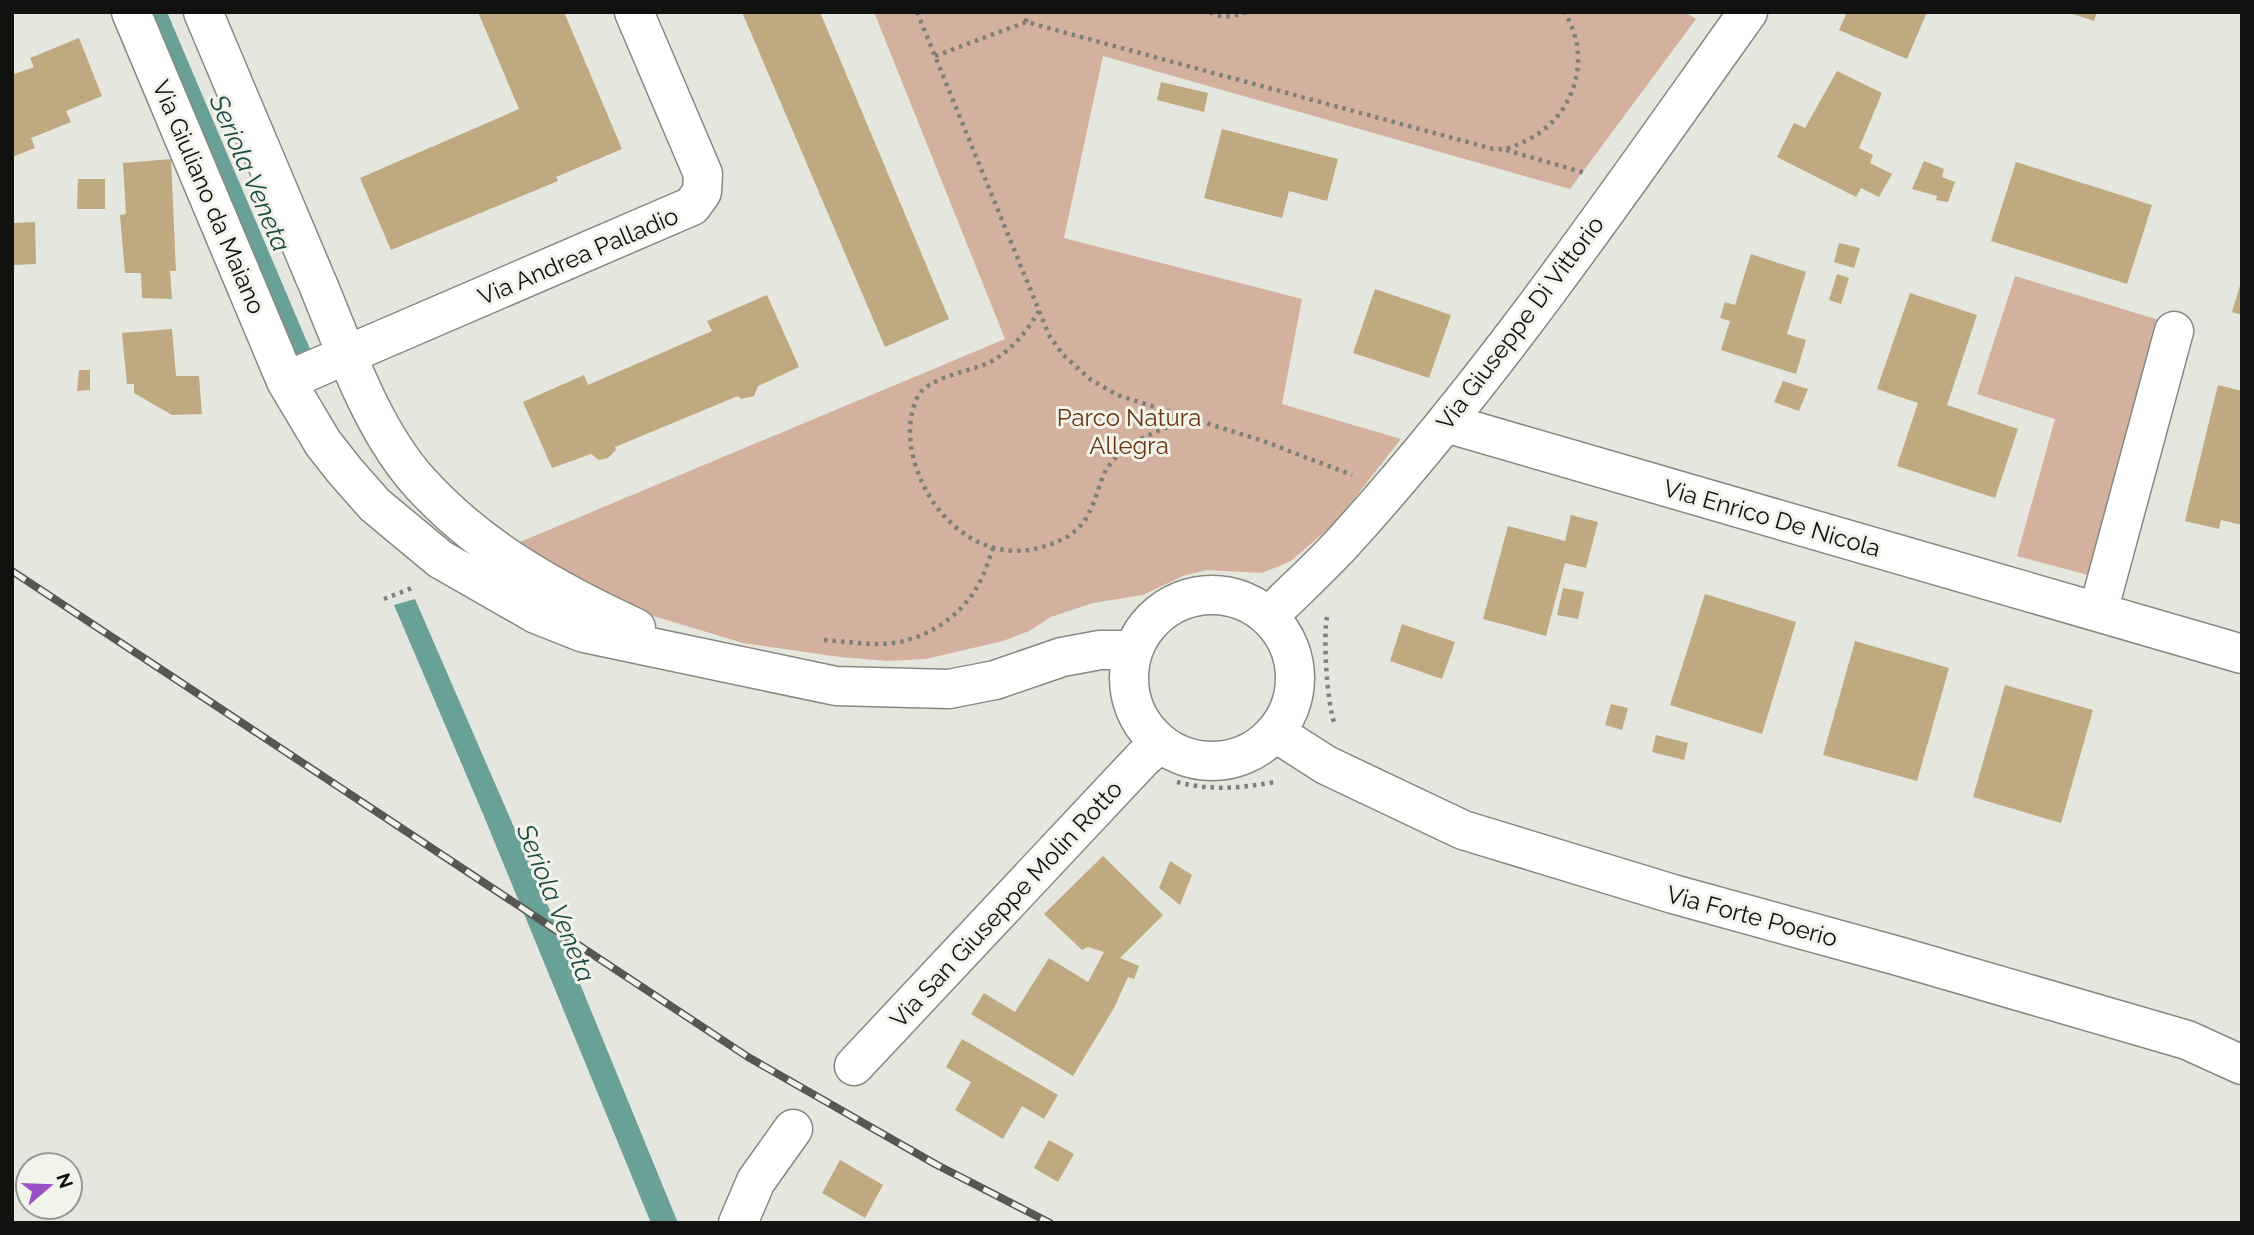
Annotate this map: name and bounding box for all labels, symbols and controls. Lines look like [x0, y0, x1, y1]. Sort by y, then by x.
street label: Via Giuliano da Maiano [147, 76, 271, 318]
water label: Seriola Veneta [203, 89, 297, 256]
street label: Via Andrea Palladio [473, 201, 683, 311]
street label: Via Giuseppe Di Vittorio [1430, 210, 1610, 436]
park label: Parco Natura Allegra [1057, 403, 1201, 460]
street label: Via Enrico De Nicola [1660, 473, 1884, 563]
street label: Via San Giuseppe Molin Rotto [884, 774, 1128, 1034]
water label: Seriola Veneta [510, 819, 601, 986]
street label: Via Forte Poerio [1663, 879, 1841, 953]
north arrow [14, 1151, 84, 1221]
text: N [52, 1170, 78, 1191]

